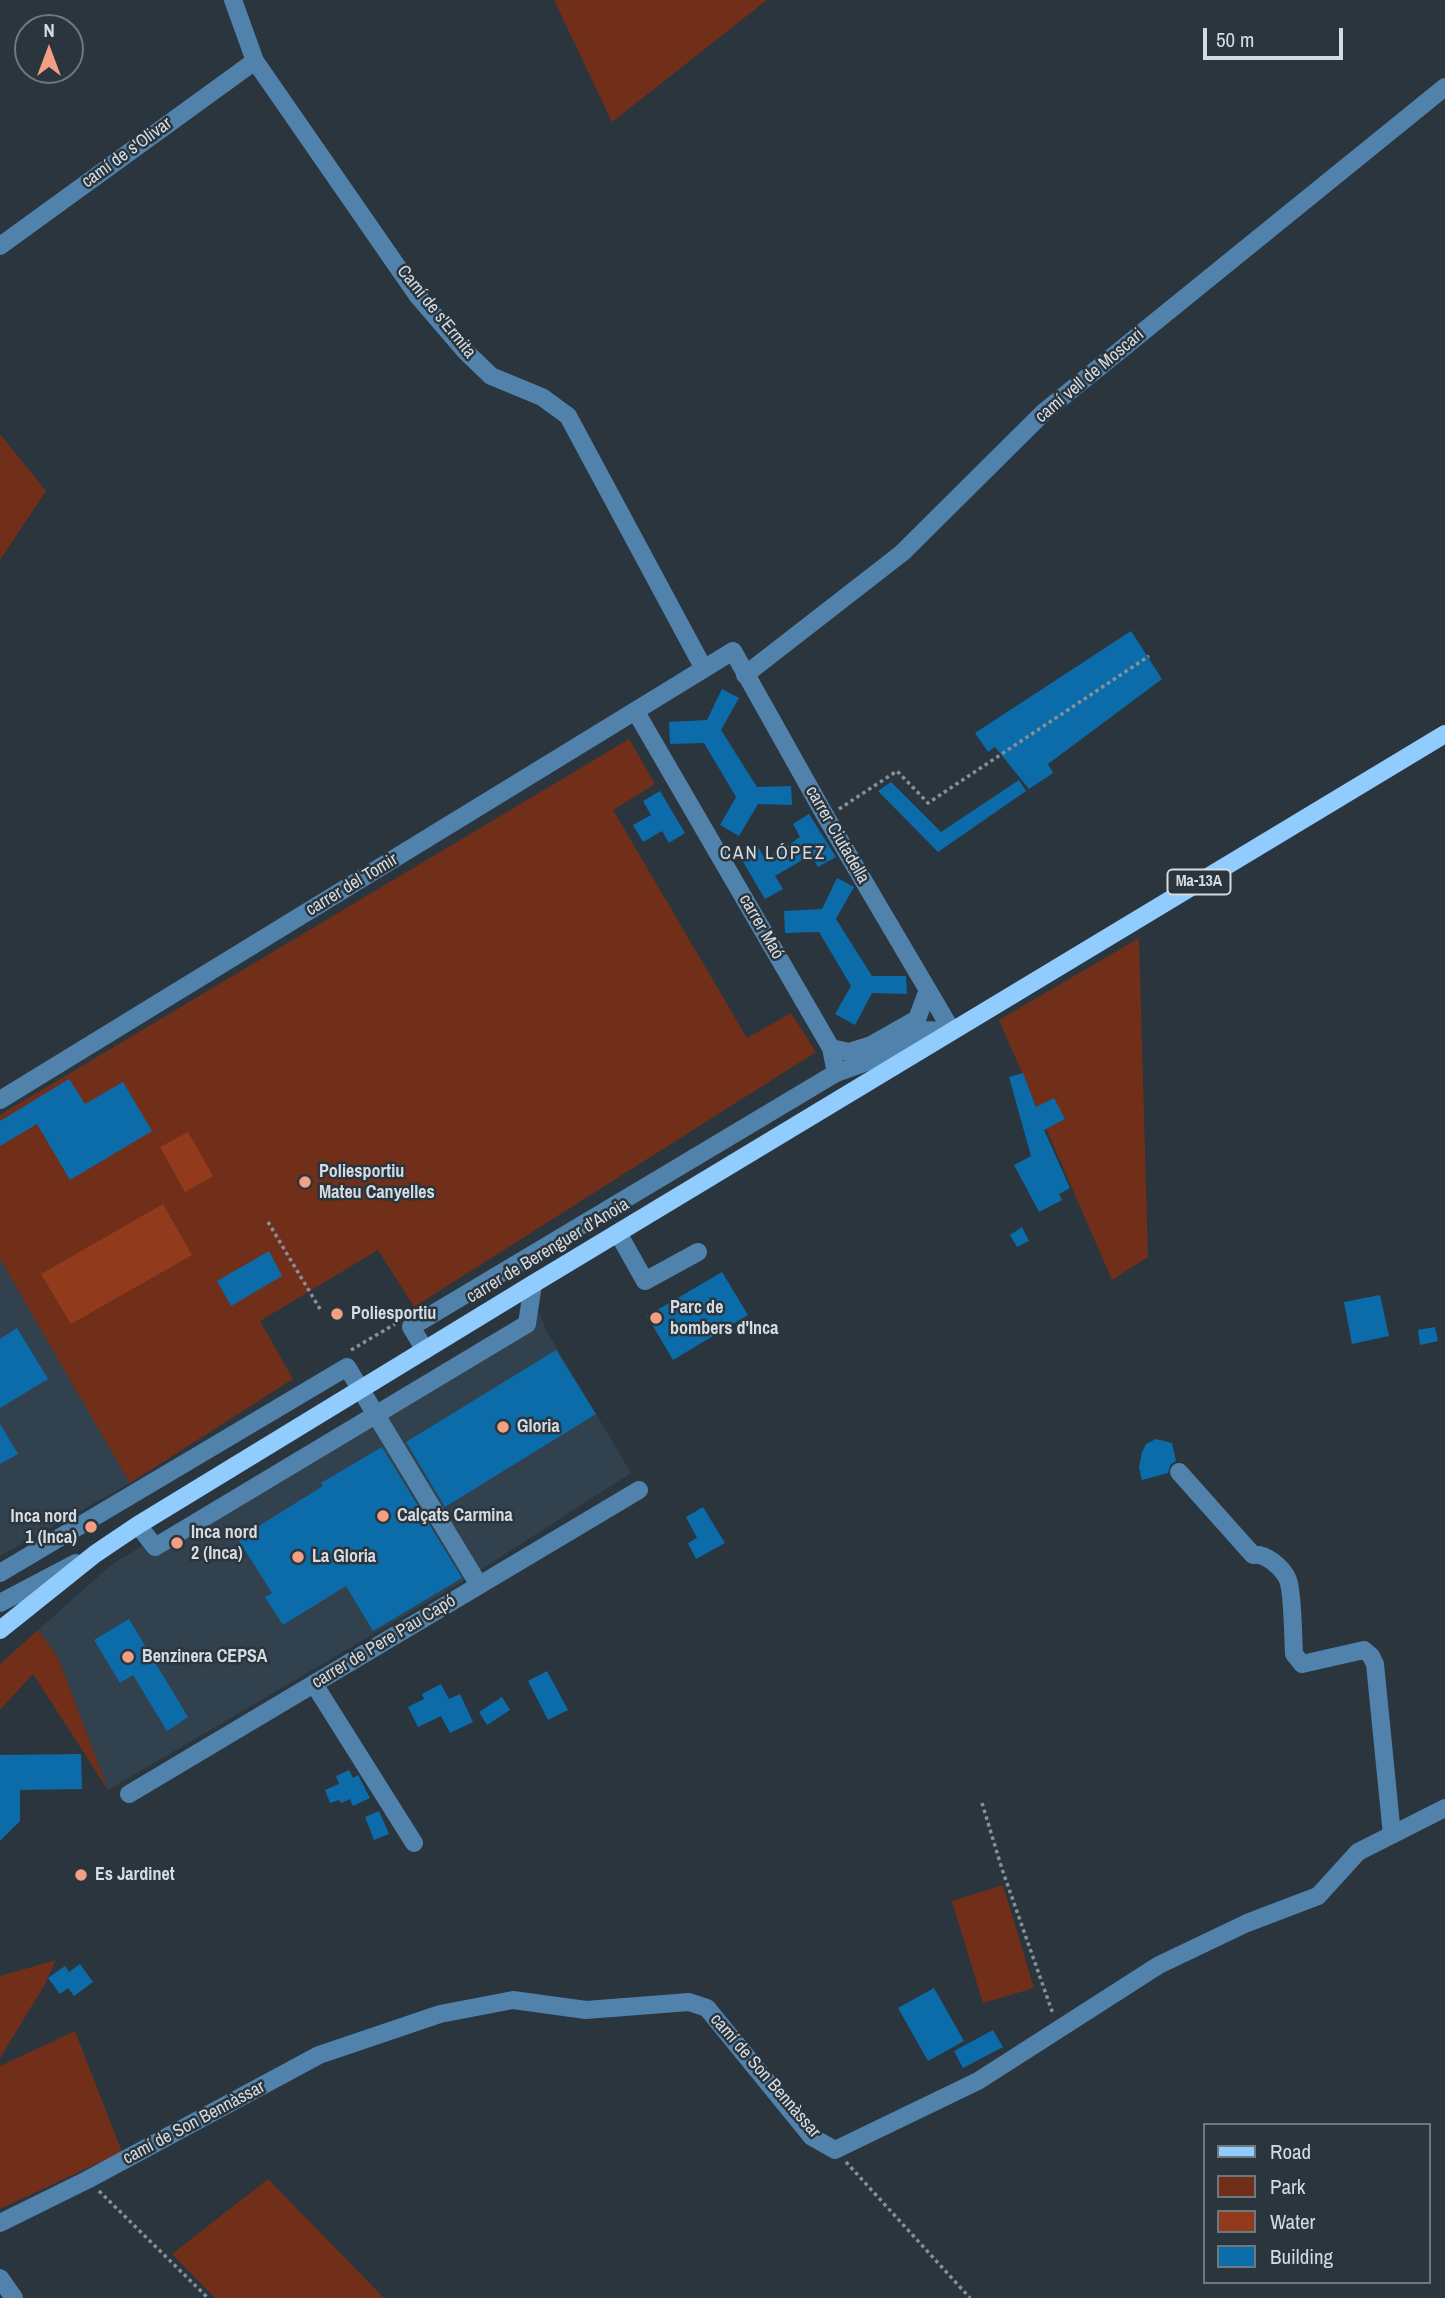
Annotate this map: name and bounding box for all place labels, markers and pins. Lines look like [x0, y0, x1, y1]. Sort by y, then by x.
place label: Poliesportiu Mateu Canyelles [319, 1161, 435, 1204]
marker: Poliesportiu Mateu Canyelles [297, 1174, 313, 1190]
place label: Parc de bombers d'Inca [670, 1297, 779, 1340]
place label: Poliesportiu [351, 1303, 436, 1325]
marker: Poliesportiu [329, 1306, 345, 1322]
marker: Parc de bombers d'Inca [648, 1310, 664, 1326]
place label: Gloria [517, 1416, 560, 1438]
marker: Gloria [495, 1419, 511, 1435]
place label: Calçats Carmina [397, 1505, 513, 1527]
place label: Inca nord 1 (Inca) [11, 1506, 77, 1548]
marker: Calçats Carmina [375, 1508, 391, 1524]
marker: Inca nord 1 (Inca) [83, 1519, 99, 1535]
place label: Inca nord 2 (Inca) [191, 1522, 257, 1564]
marker: Inca nord 2 (Inca) [169, 1535, 185, 1551]
place label: La Gloria [312, 1546, 376, 1568]
marker: La Gloria [290, 1549, 306, 1565]
place label: Benzinera CEPSA [142, 1646, 267, 1668]
marker: Benzinera CEPSA [120, 1649, 136, 1665]
place label: Es Jardinet [95, 1864, 175, 1886]
marker: Es Jardinet [73, 1867, 89, 1883]

